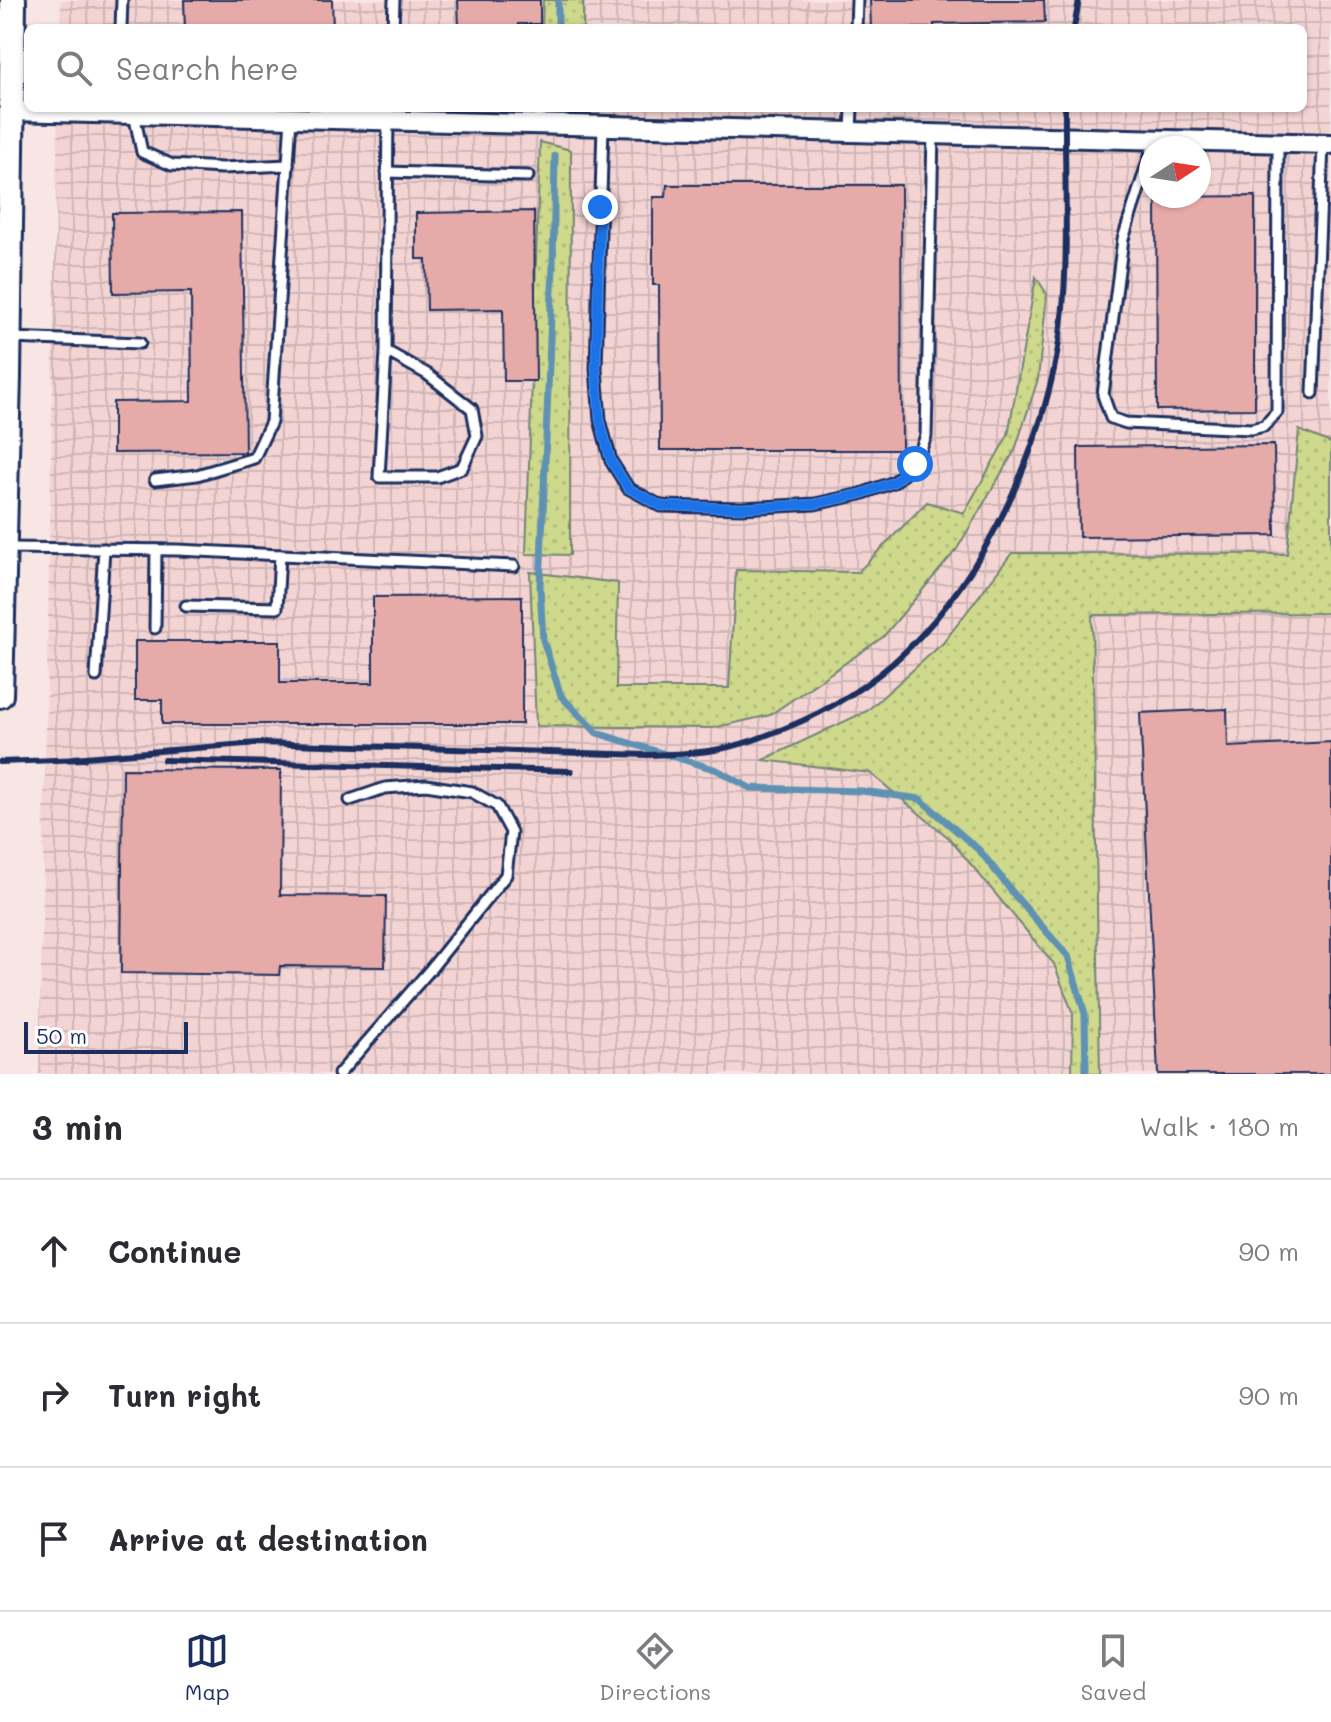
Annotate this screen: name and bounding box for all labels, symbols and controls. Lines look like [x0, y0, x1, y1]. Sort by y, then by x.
search box [24, 24, 1307, 112]
icon: search [52, 46, 96, 90]
text: Search here [116, 48, 299, 88]
north arrow [1139, 136, 1211, 208]
route end [582, 189, 618, 225]
route start [897, 446, 933, 482]
scale bar [24, 1018, 188, 1054]
text: 50 m [36, 1021, 87, 1050]
text: 3 min [32, 1104, 123, 1149]
text: Walk · 180 m [1139, 1109, 1299, 1143]
icon: ahead [32, 1229, 76, 1273]
text: Continue [108, 1231, 241, 1271]
text: 90 m [1239, 1234, 1299, 1268]
icon: right [32, 1373, 76, 1417]
text: Turn right [108, 1375, 261, 1415]
text: 90 m [1239, 1378, 1299, 1412]
icon: arrive [32, 1517, 76, 1561]
text: Arrive at destination [108, 1519, 428, 1559]
tab: Map [185, 1629, 230, 1706]
tab: Directions [599, 1629, 711, 1706]
tab: Saved [1081, 1629, 1146, 1706]

